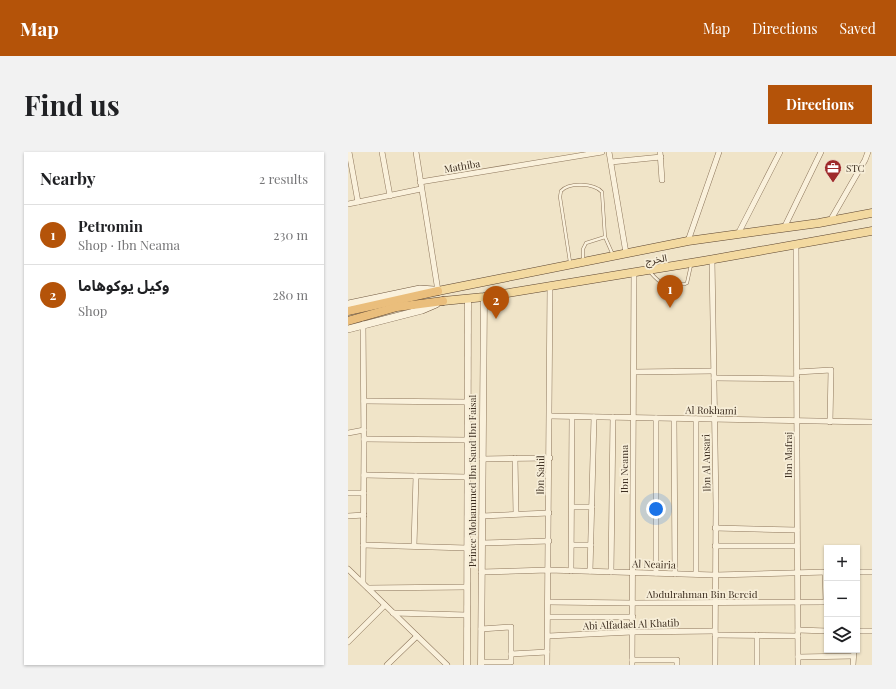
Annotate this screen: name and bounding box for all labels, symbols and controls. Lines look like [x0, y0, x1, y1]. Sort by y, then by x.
text: Map [20, 15, 59, 41]
text: Map [703, 19, 730, 38]
text: Directions [752, 19, 818, 38]
text: Saved [840, 19, 876, 38]
button: Directions [768, 85, 872, 124]
text: Find us [24, 86, 120, 123]
street label: Mathiba [443, 156, 481, 176]
office icon: STC [823, 158, 843, 183]
place label: STC [846, 161, 865, 175]
text: Nearby [40, 167, 95, 189]
text: 2 results [259, 170, 308, 187]
text: Petromin [78, 216, 143, 236]
text: 1 [51, 226, 55, 243]
text: 230 m [273, 226, 308, 243]
text: Shop · Ibn Neama [78, 236, 180, 253]
street label: الخرج [644, 250, 668, 269]
text: وكيل يوكوهاما [78, 275, 170, 295]
pin: 1 [657, 275, 683, 308]
text: 2 [50, 286, 56, 303]
text: 280 m [272, 286, 308, 303]
pin: 2 [483, 286, 509, 319]
text: Shop [78, 302, 107, 319]
street label: Prince Mohammed Ibn Saud Ibn Faisal [465, 395, 479, 567]
street label: Al Rokhami [684, 403, 737, 417]
street label: Ibn Mafraj [781, 432, 795, 478]
street label: Ibn Al Ansari [698, 434, 714, 492]
street label: Ibn Neama [617, 445, 631, 493]
street label: Ibn Sahil [533, 455, 547, 495]
your location [646, 499, 666, 519]
map controls [824, 545, 860, 653]
button: + [824, 545, 860, 581]
street label: Al Neairia [631, 556, 676, 572]
button: − [824, 581, 860, 617]
street label: Abdulrahman Bin Bereid [646, 587, 758, 601]
street label: Abi Alfadael Al Khatib [582, 615, 680, 633]
button: layers [824, 617, 860, 653]

